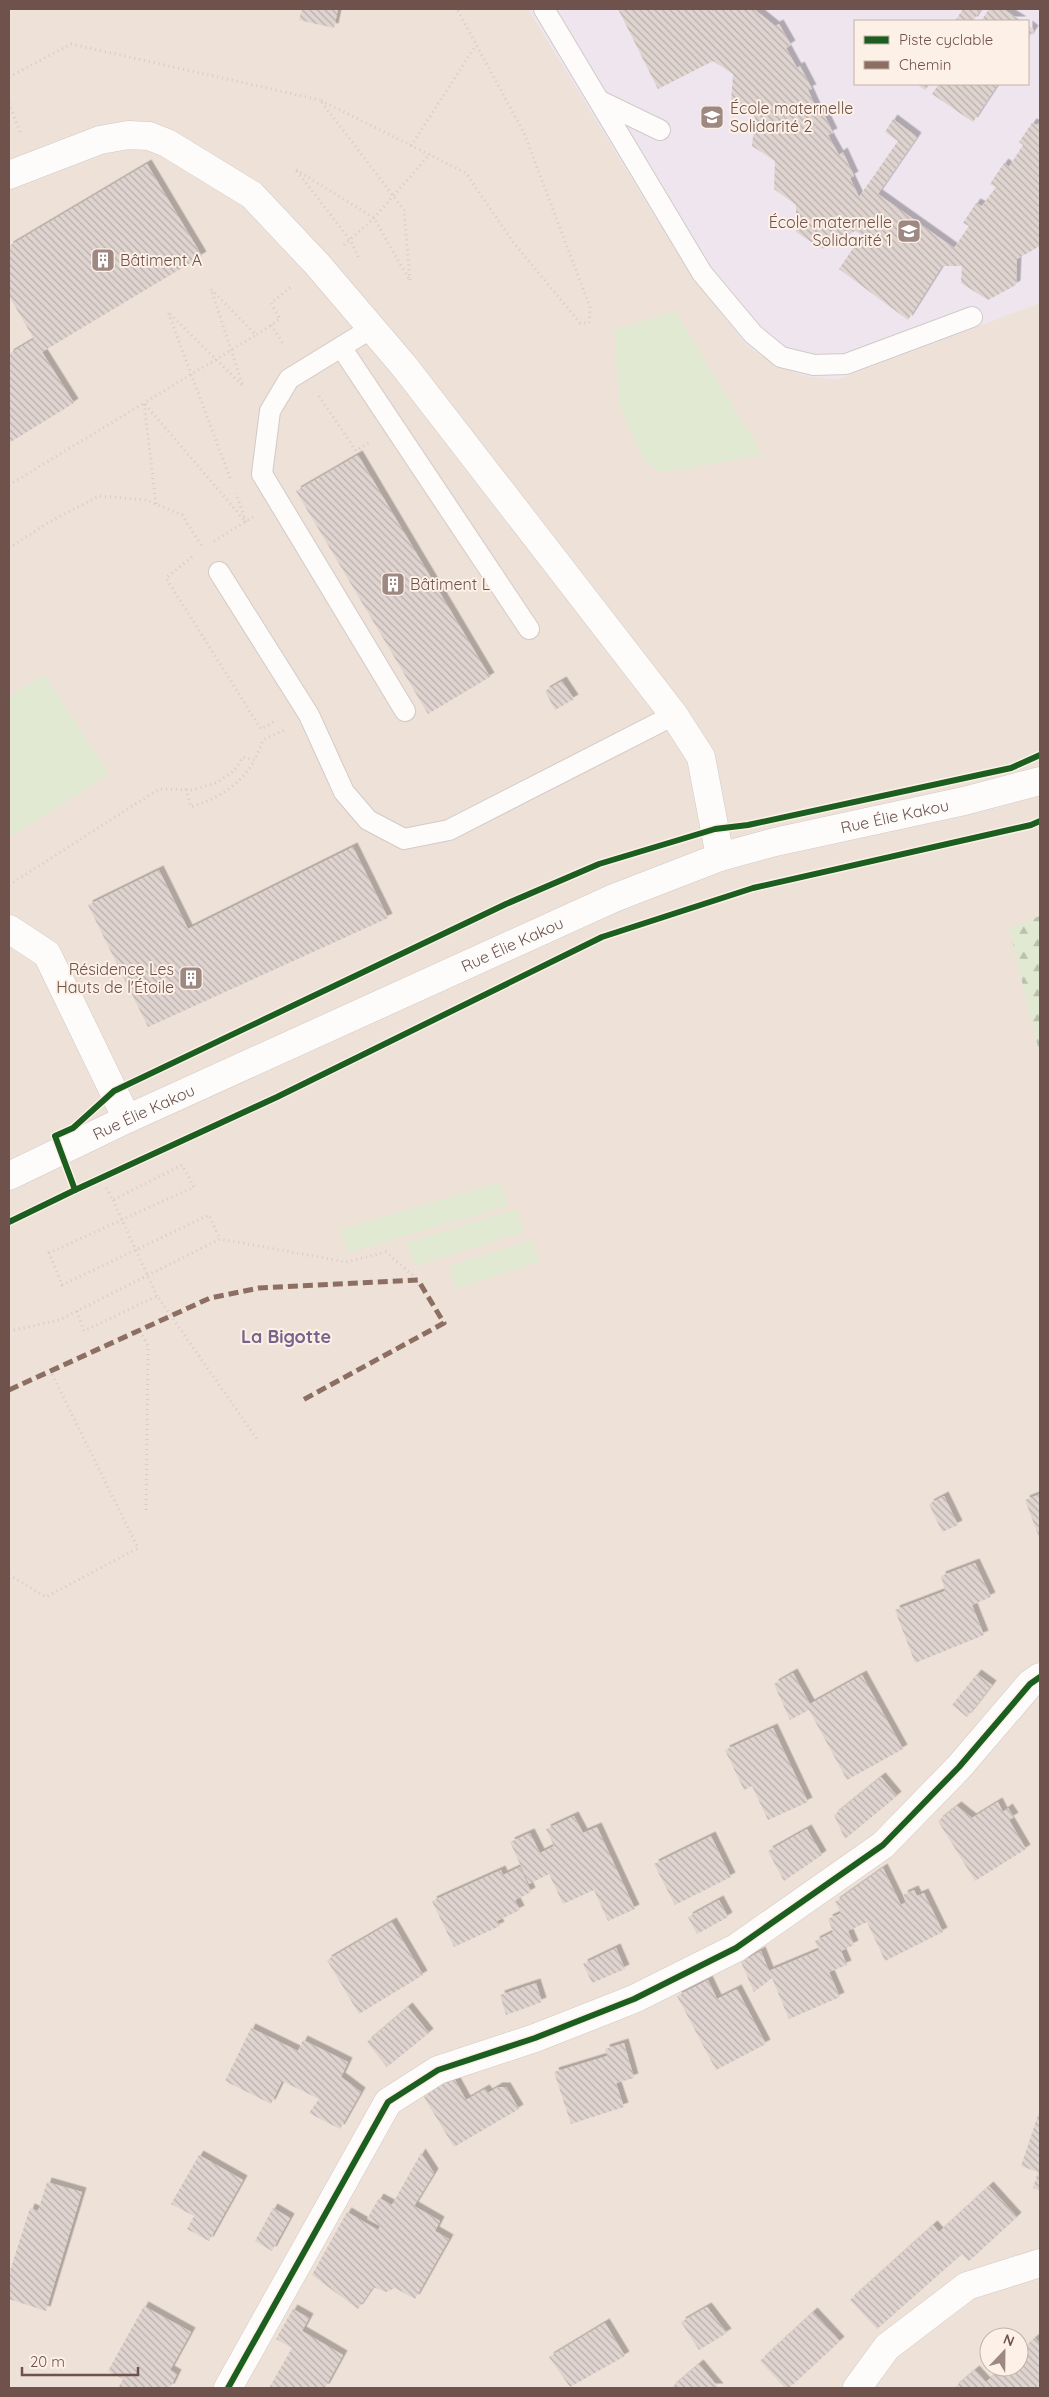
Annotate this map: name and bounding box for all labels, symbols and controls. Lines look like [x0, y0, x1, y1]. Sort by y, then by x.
legend [854, 20, 1029, 85]
text: Piste cyclable [899, 30, 993, 49]
text: Chemin [899, 55, 951, 74]
place label: École maternelle Solidarité 2 [730, 98, 853, 136]
school or university icon: École maternelle Solidarité 2 [699, 104, 725, 130]
place label: École maternelle Solidarité 1 [769, 212, 892, 250]
school or university icon: École maternelle Solidarité 1 [896, 218, 922, 244]
building icon: Bâtiment A [90, 247, 116, 273]
place label: Bâtiment A [120, 250, 202, 270]
building icon: Bâtiment L [380, 571, 406, 597]
place label: Bâtiment L [410, 574, 491, 594]
street label: Rue Élie Kakou [839, 795, 951, 837]
street label: Rue Élie Kakou [458, 912, 566, 976]
place label: Résidence Les Hauts de l'Étoile [56, 959, 174, 997]
building icon: Résidence Les Hauts de l'Étoile [178, 965, 204, 991]
street label: Rue Élie Kakou [89, 1080, 198, 1144]
district label: La Bigotte [241, 1325, 331, 1348]
north arrow [979, 2327, 1029, 2377]
text: N [1001, 2330, 1017, 2350]
scale bar [22, 2344, 139, 2376]
text: 20 m [30, 2352, 65, 2371]

